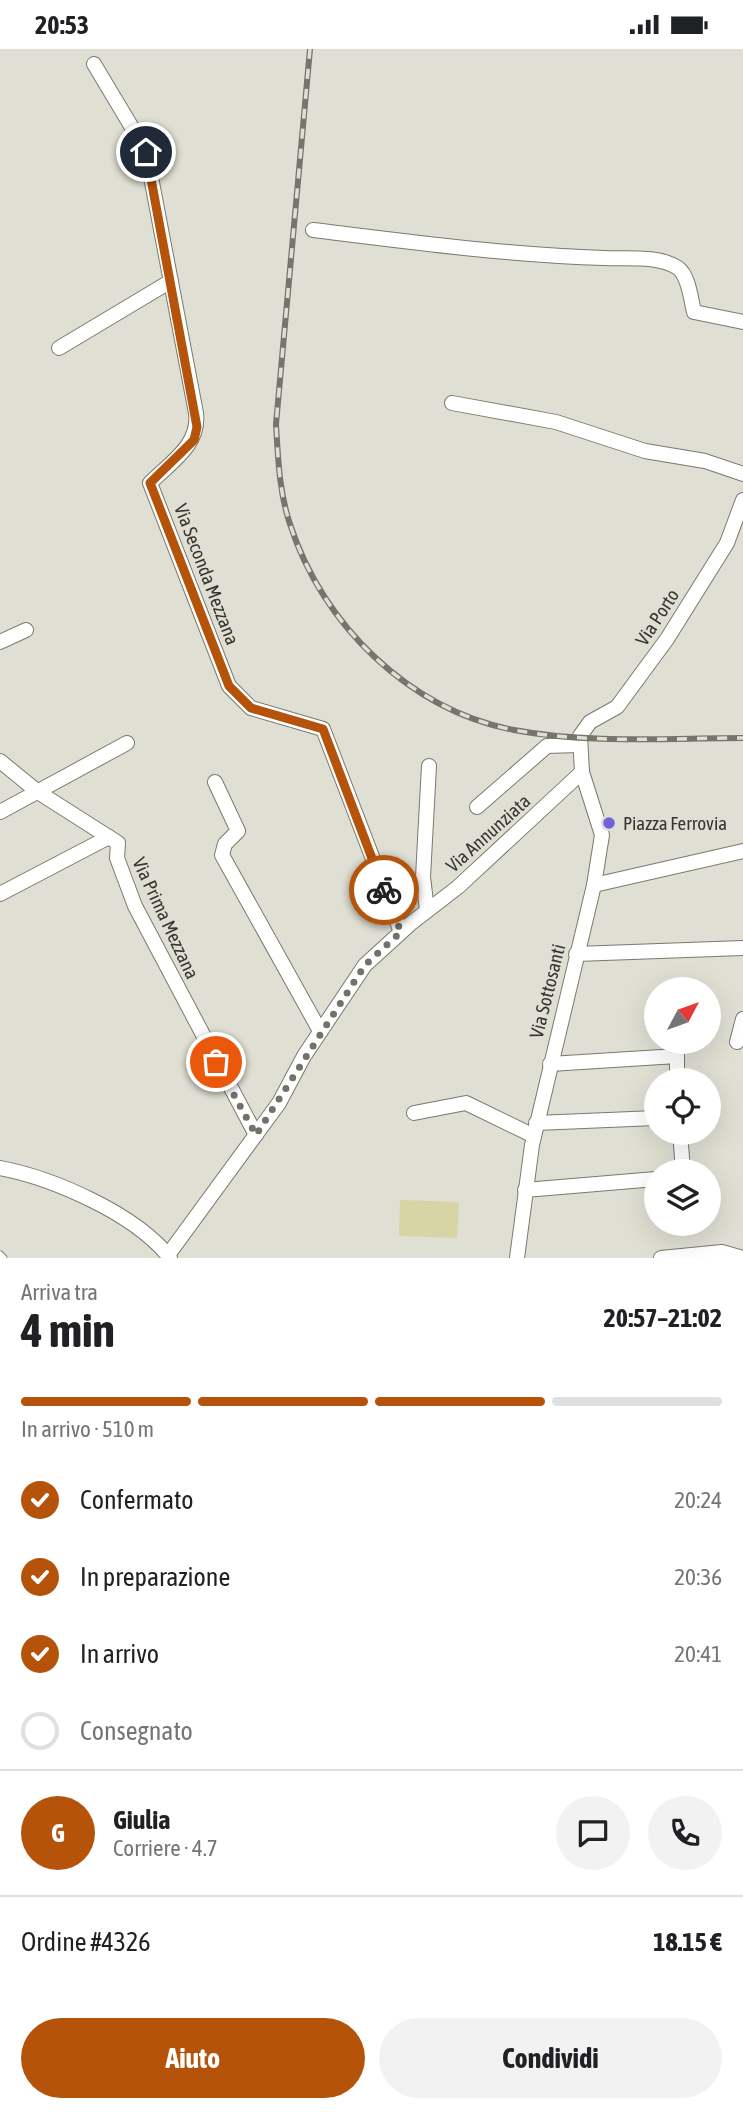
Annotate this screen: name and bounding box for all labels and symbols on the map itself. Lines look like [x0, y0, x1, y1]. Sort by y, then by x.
pin [116, 122, 176, 182]
street label: Via Seconda Mezzana [170, 500, 244, 648]
street label: Via Porto [631, 585, 683, 649]
street label: Via Annunziata [441, 789, 535, 877]
place label: Piazza Ferrovia [623, 812, 727, 834]
marker: Piazza Ferrovia [601, 815, 617, 831]
street label: Via Prima Mezzana [128, 854, 204, 982]
courier [349, 855, 419, 925]
street label: Via Sottosanti [525, 942, 569, 1040]
north arrow [644, 977, 721, 1053]
pin [186, 1032, 246, 1092]

